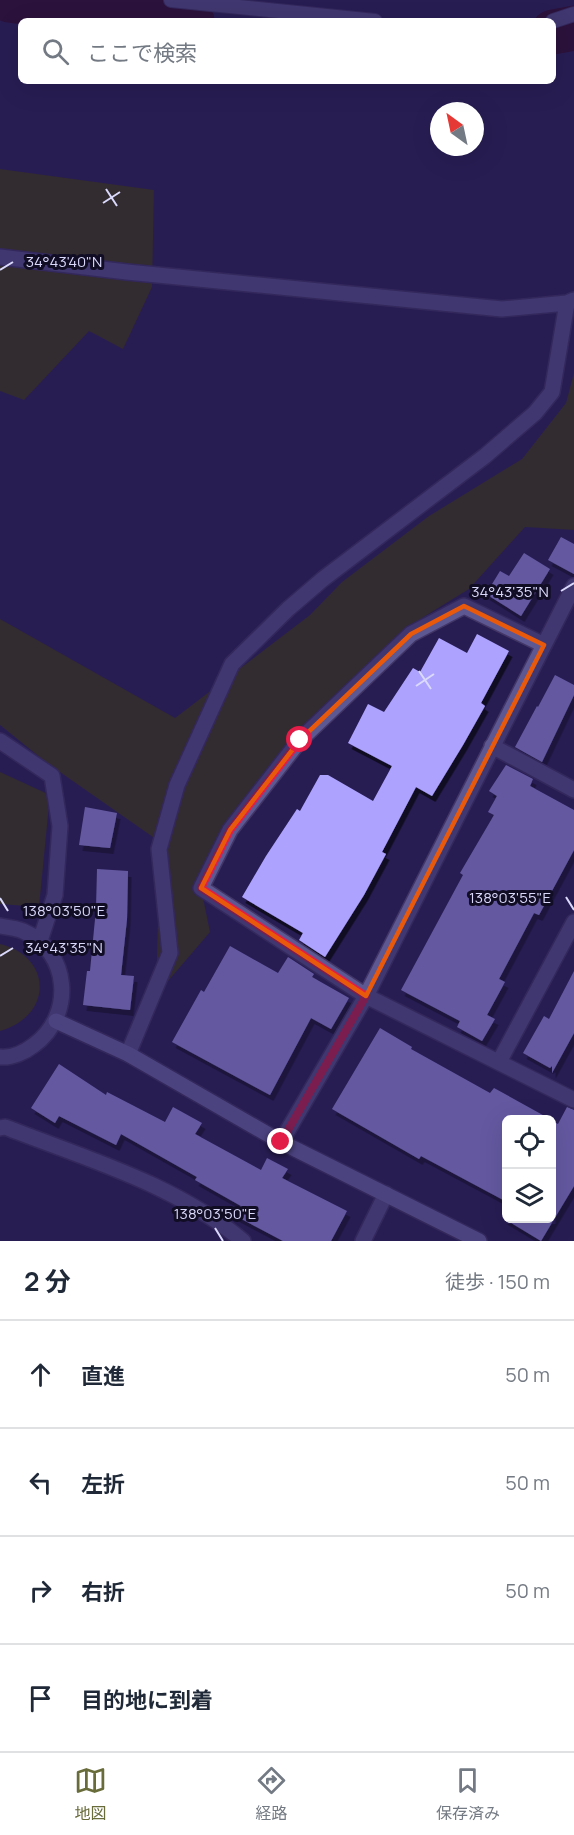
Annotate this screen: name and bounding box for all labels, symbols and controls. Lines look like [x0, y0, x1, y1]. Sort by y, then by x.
search box [18, 18, 556, 84]
icon: search [39, 35, 72, 68]
text: ここで検索 [87, 38, 197, 68]
north arrow [430, 102, 484, 156]
text: 34°43'40"N [26, 251, 102, 272]
text: 34°43'35"N [471, 581, 549, 602]
route start [286, 726, 312, 752]
text: 138°03'55"E [469, 887, 551, 908]
text: 138°03'50"E [23, 900, 105, 921]
text: 34°43'35"N [25, 937, 103, 958]
map controls [502, 1115, 556, 1223]
button: locate [502, 1115, 556, 1169]
route end [267, 1128, 293, 1154]
button: layers [502, 1169, 556, 1223]
text: 138°03'50"E [174, 1203, 256, 1224]
text: 2 分 [24, 1263, 71, 1299]
text: 徒歩 · 150 m [445, 1268, 550, 1295]
icon: ahead [24, 1358, 57, 1391]
text: 直進 [81, 1361, 125, 1391]
text: 50 m [505, 1361, 550, 1388]
icon: left [24, 1466, 57, 1499]
text: 左折 [81, 1469, 125, 1499]
text: 50 m [505, 1469, 550, 1496]
icon: right [24, 1574, 57, 1607]
text: 右折 [81, 1577, 125, 1607]
text: 50 m [505, 1577, 550, 1604]
icon: arrive [24, 1682, 57, 1715]
text: 目的地に到着 [81, 1685, 213, 1715]
tab: 地図 [74, 1764, 107, 1824]
tab: 経路 [255, 1764, 288, 1824]
tab: 保存済み [436, 1764, 500, 1824]

